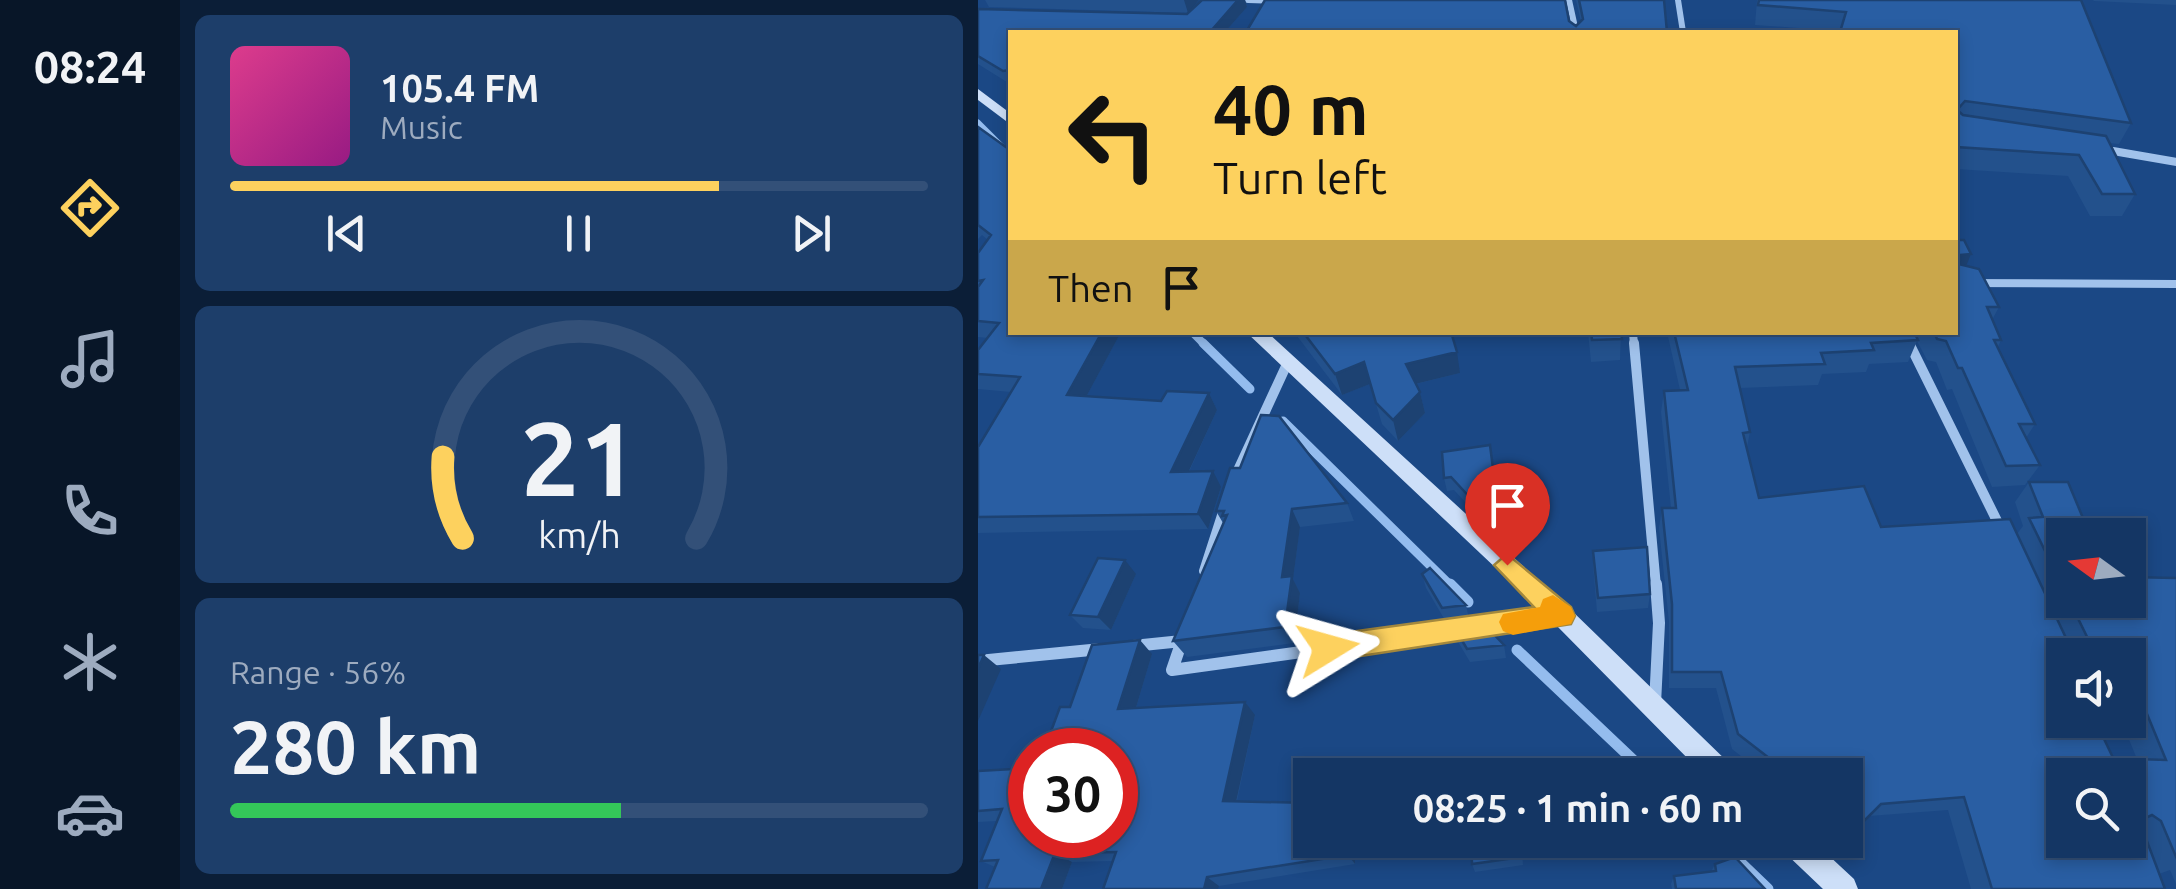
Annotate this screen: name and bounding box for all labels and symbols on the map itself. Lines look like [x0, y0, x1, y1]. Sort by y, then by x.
pin [1465, 463, 1550, 566]
north arrow [2046, 518, 2146, 618]
position arrow [1276, 596, 1380, 700]
speed limit sign: 30 [1008, 728, 1138, 858]

